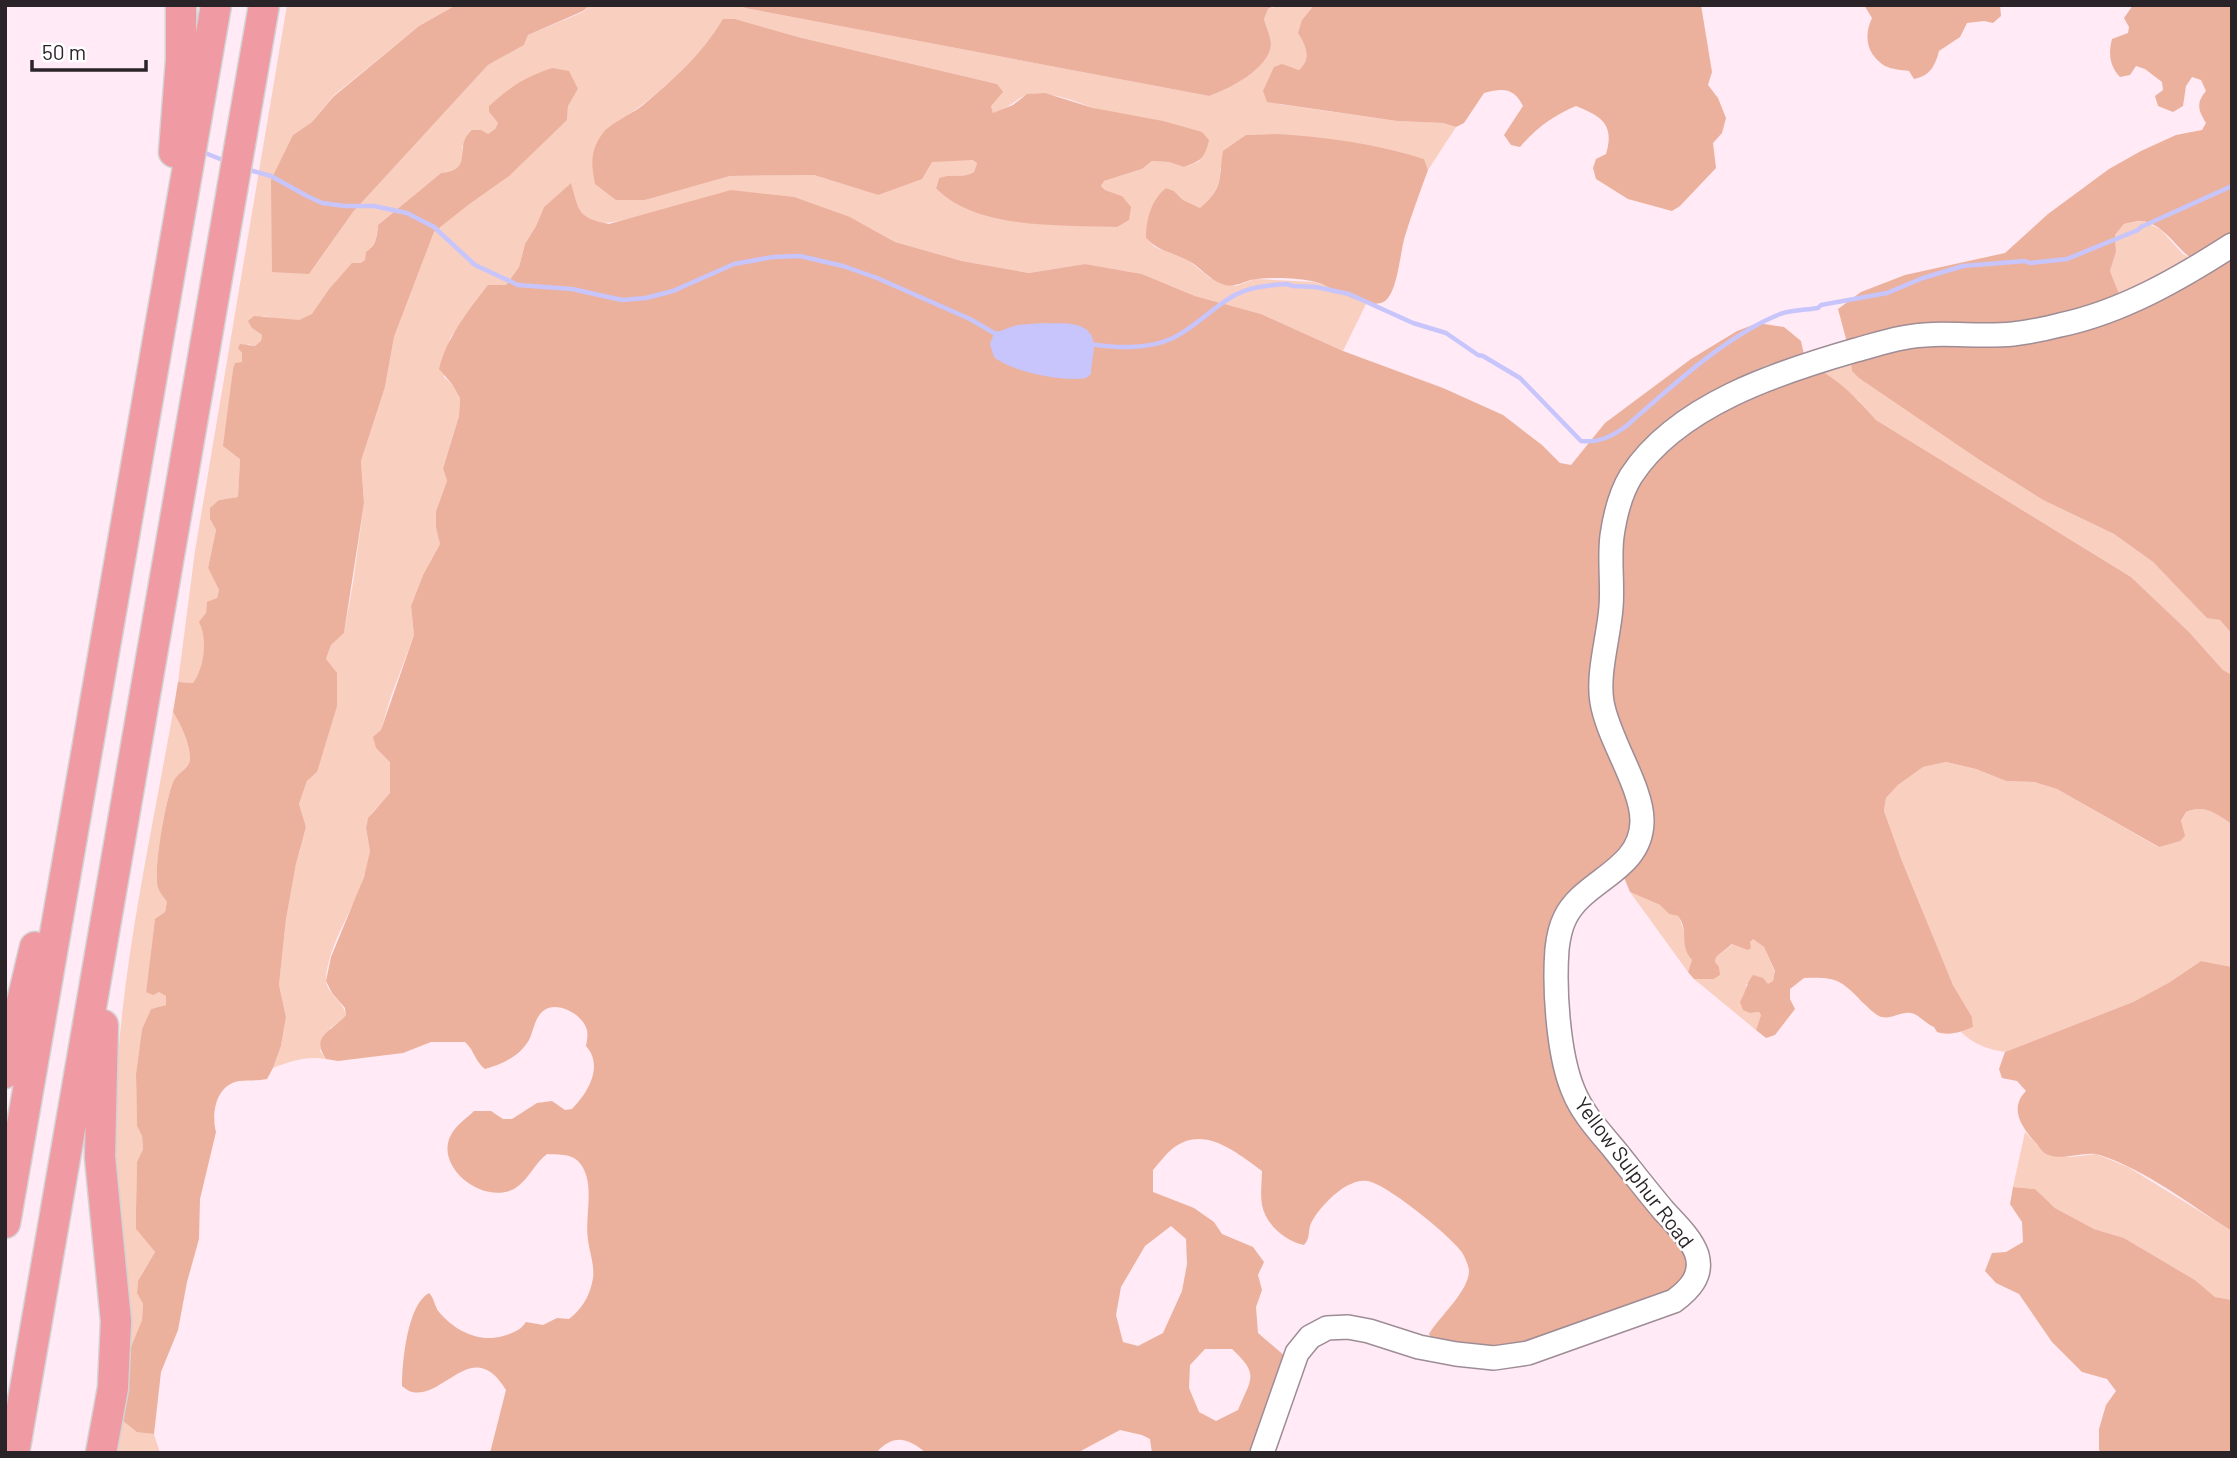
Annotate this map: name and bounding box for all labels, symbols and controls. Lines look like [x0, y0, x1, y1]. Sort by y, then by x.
scale bar [32, 28, 145, 72]
text: 50 m [42, 39, 86, 64]
street label: Yellow Sulphur Road [1570, 1092, 1700, 1252]

